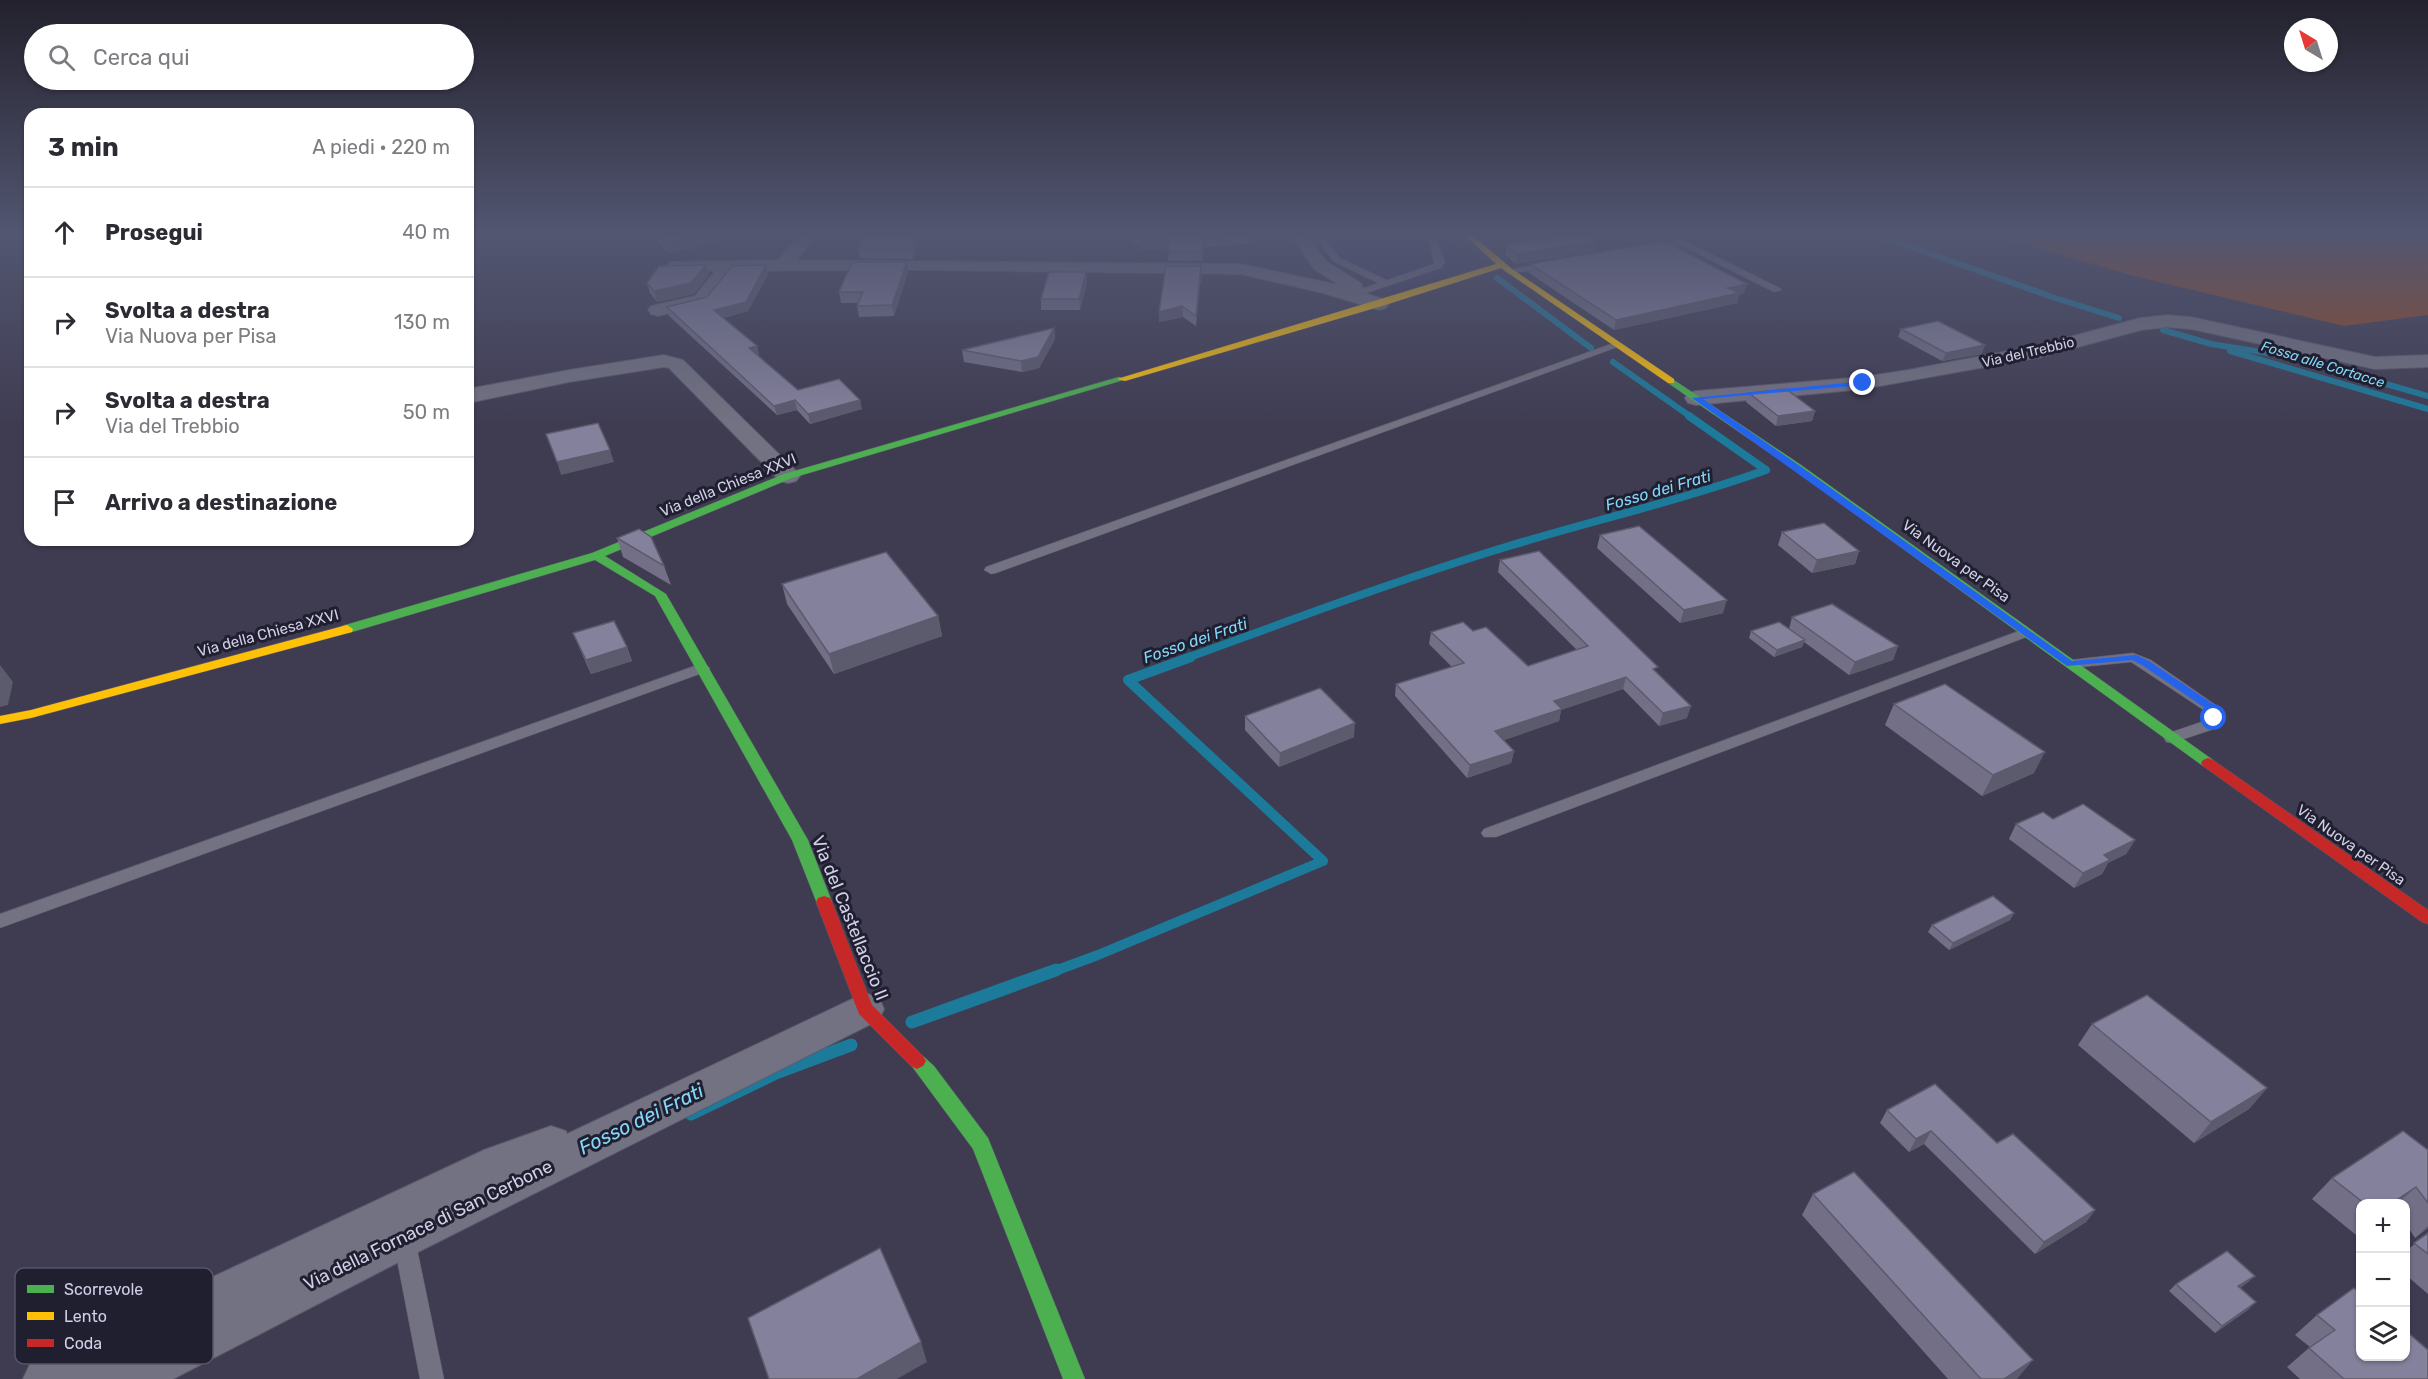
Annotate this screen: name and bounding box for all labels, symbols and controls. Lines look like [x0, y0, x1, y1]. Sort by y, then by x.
north arrow [2284, 18, 2338, 72]
search box [24, 24, 474, 90]
icon: search [45, 41, 78, 74]
text: Cerca qui [93, 44, 189, 71]
text: 3 min [48, 132, 119, 163]
text: A piedi · 220 m [312, 135, 450, 159]
icon: ahead [48, 216, 81, 249]
text: Prosegui [105, 219, 203, 246]
text: 40 m [402, 220, 450, 244]
text: Svolta a destra [105, 297, 270, 324]
icon: right [48, 306, 81, 339]
text: 130 m [394, 310, 450, 334]
text: Via Nuova per Pisa [105, 324, 277, 348]
street label: Via del Trebbio [1980, 334, 2076, 371]
water label: Fossa alle Cortacce [2259, 338, 2387, 391]
route end [1849, 369, 1875, 395]
text: Svolta a destra [105, 387, 270, 414]
icon: right [48, 396, 81, 429]
text: 50 m [403, 400, 450, 424]
text: Via del Trebbio [105, 414, 240, 438]
street label: Via della Chiesa XXVI [657, 449, 799, 521]
water label: Fosso dei Frati [1603, 466, 1714, 515]
icon: arrive [48, 486, 81, 519]
text: Arrivo a destinazione [105, 489, 337, 516]
street label: Via Nuova per Pisa [1899, 516, 2013, 606]
street label: Via della Chiesa XXVI [195, 605, 341, 661]
water label: Fosso dei Frati [1141, 613, 1251, 667]
route start [2200, 704, 2226, 730]
street label: Via Nuova per Pisa [2293, 801, 2409, 889]
street label: Via del Castellaccio II [807, 832, 893, 1004]
water label: Fosso dei Frati [575, 1078, 708, 1160]
street label: Via della Fornace di San Cerbone [300, 1155, 556, 1295]
map controls [2356, 1199, 2410, 1361]
button: + [2356, 1199, 2410, 1253]
button: − [2356, 1253, 2410, 1307]
legend [15, 1268, 213, 1364]
text: Scorrevole [64, 1280, 143, 1299]
text: Lento [64, 1307, 107, 1326]
button: layers [2356, 1307, 2410, 1361]
text: Coda [64, 1334, 102, 1353]

